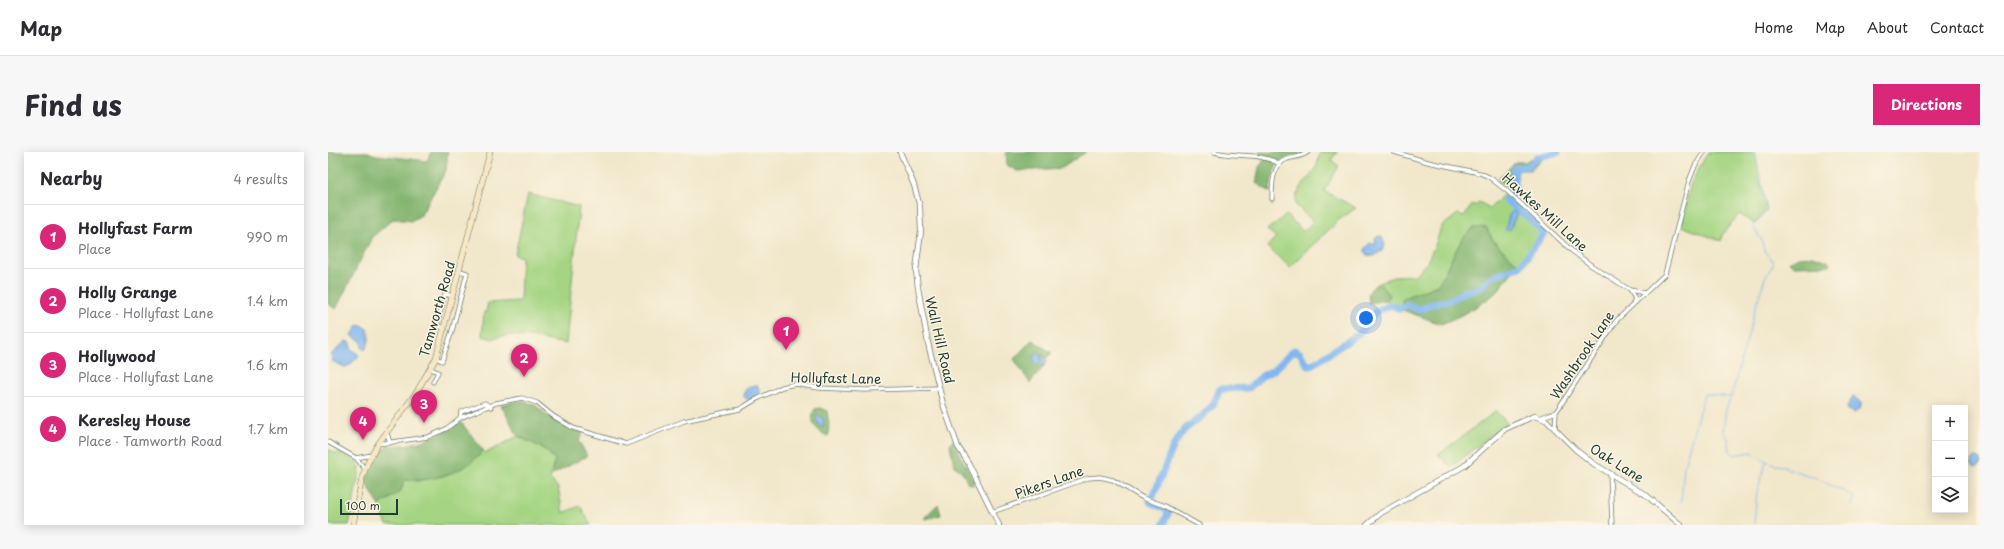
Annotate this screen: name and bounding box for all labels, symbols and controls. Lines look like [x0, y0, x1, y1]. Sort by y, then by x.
text: Map [20, 14, 62, 42]
text: Home [1754, 17, 1793, 38]
text: Map [1815, 17, 1845, 38]
text: About [1867, 17, 1908, 38]
text: Contact [1930, 17, 1984, 38]
text: Find us [24, 83, 122, 126]
button: Directions [1873, 84, 1980, 125]
text: Nearby [40, 165, 102, 191]
street label: Hawkes Mill Lane [1498, 168, 1592, 255]
text: 4 results [234, 169, 288, 188]
text: Hollyfast Farm [78, 216, 193, 239]
text: 1 [50, 227, 56, 246]
text: 990 m [247, 227, 288, 246]
text: Place [78, 239, 111, 258]
street label: Tamworth Road [414, 259, 459, 359]
text: Holly Grange [78, 280, 177, 303]
text: 2 [48, 291, 58, 310]
text: 1.4 km [247, 291, 288, 310]
street label: Wall Hill Road [921, 294, 960, 385]
text: Place · Hollyfast Lane [78, 303, 214, 322]
street label: Washbrook Lane [1545, 307, 1618, 403]
your location [1356, 308, 1376, 328]
pin: 1 [773, 317, 799, 350]
text: Hollywood [78, 344, 156, 367]
pin: 2 [511, 344, 537, 377]
text: 3 [49, 355, 57, 374]
text: 1.6 km [247, 355, 288, 374]
text: Place · Hollyfast Lane [78, 367, 214, 386]
street label: Hollyfast Lane [791, 367, 882, 388]
pin: 3 [411, 390, 437, 423]
map controls [1932, 405, 1968, 513]
button: + [1932, 405, 1968, 441]
pin: 4 [350, 407, 376, 440]
text: Keresley House [78, 408, 191, 431]
text: 4 [49, 419, 57, 438]
text: 1.7 km [248, 419, 288, 438]
text: Place · Tamworth Road [78, 431, 222, 450]
street label: Oak Lane [1587, 439, 1648, 487]
button: − [1932, 441, 1968, 477]
street label: Pikers Lane [1012, 460, 1086, 503]
button: layers [1932, 477, 1968, 513]
scale bar [340, 497, 398, 516]
text: 100 m [346, 497, 380, 514]

